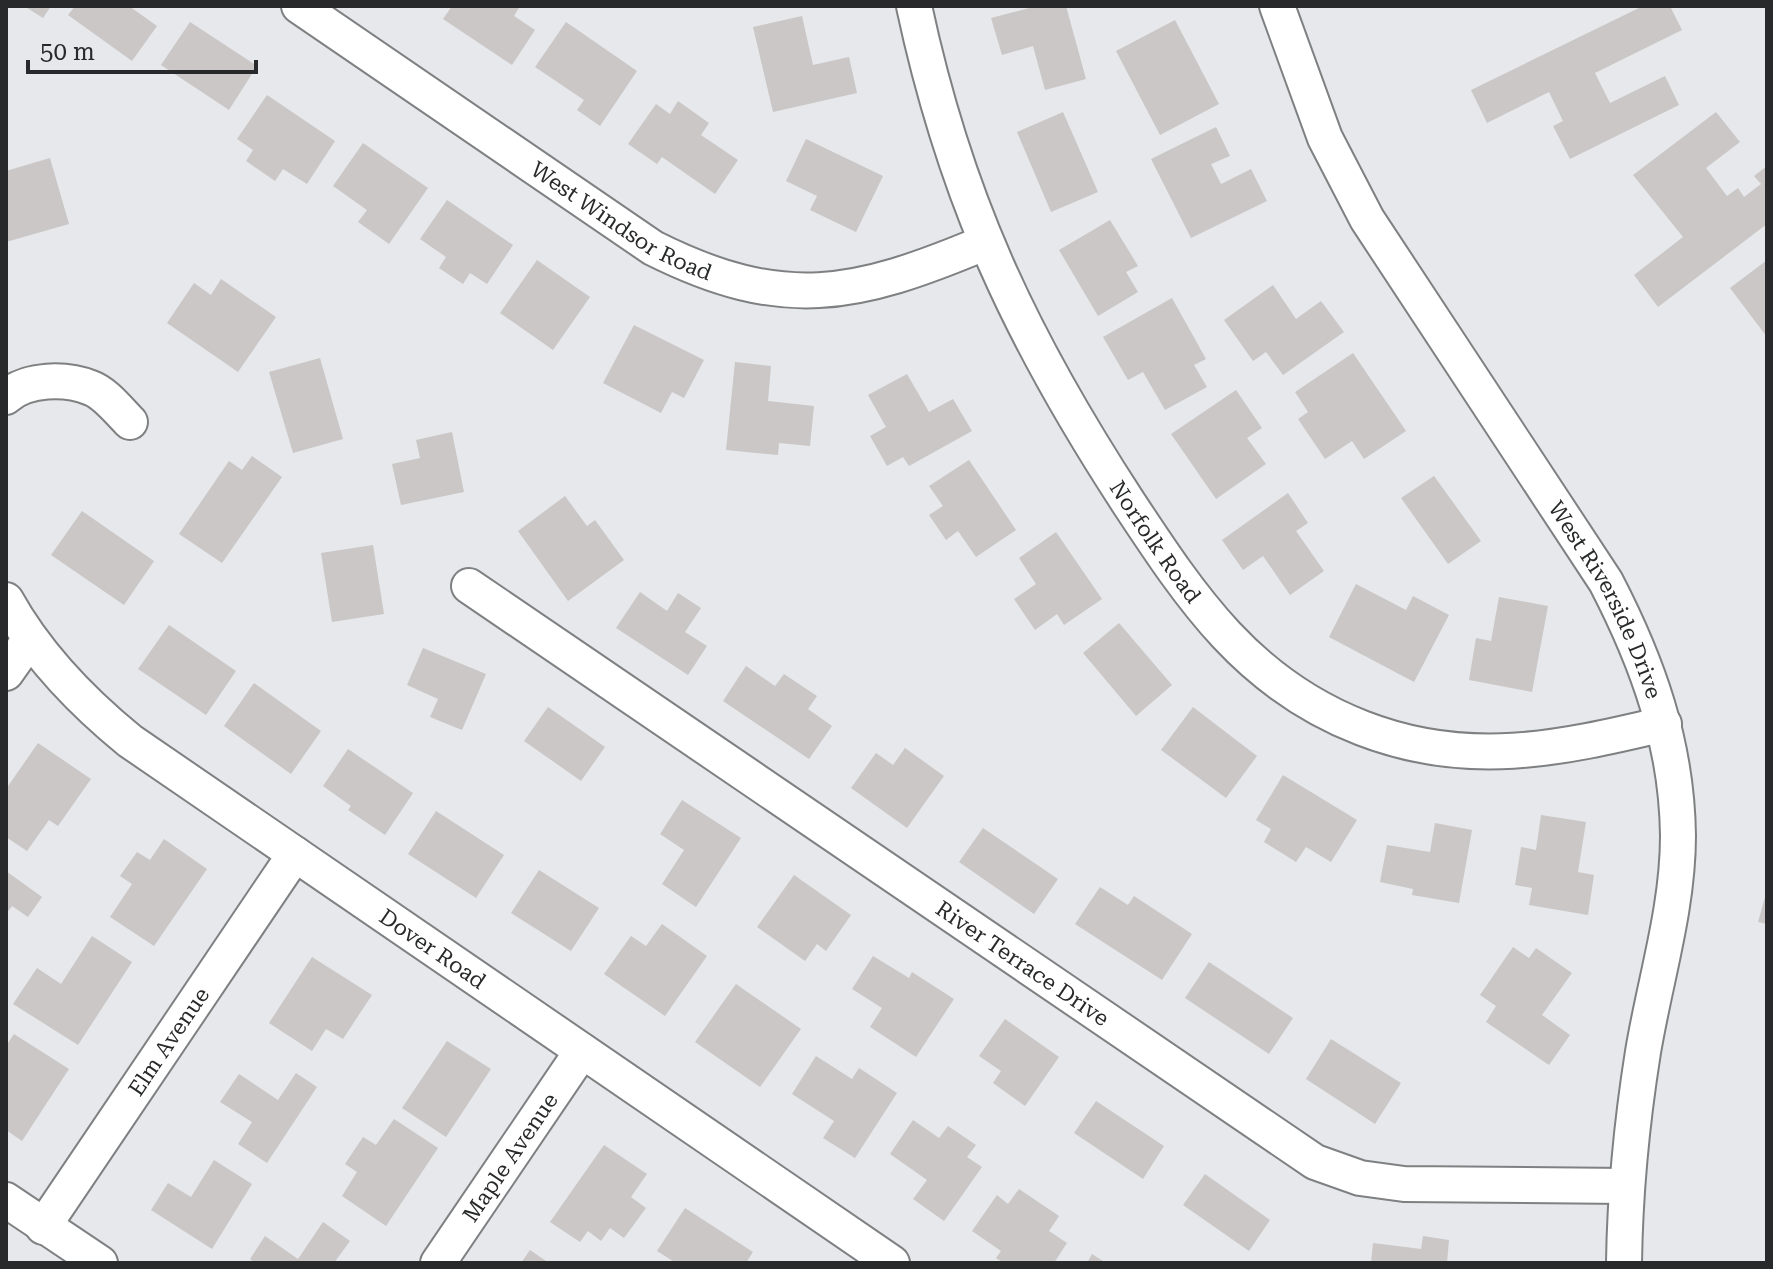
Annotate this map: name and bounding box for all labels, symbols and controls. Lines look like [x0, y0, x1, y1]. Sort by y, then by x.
scale bar [28, 24, 256, 74]
text: 50 m [40, 38, 95, 66]
street label: West Windsor Road [526, 156, 715, 285]
street label: Norfolk Road [1105, 476, 1206, 608]
street label: West Riverside Drive [1544, 496, 1667, 702]
street label: River Terrace Drive [932, 895, 1114, 1031]
street label: Dover Road [375, 903, 491, 994]
street label: Elm Avenue [123, 982, 214, 1100]
street label: Maple Avenue [457, 1088, 563, 1226]

